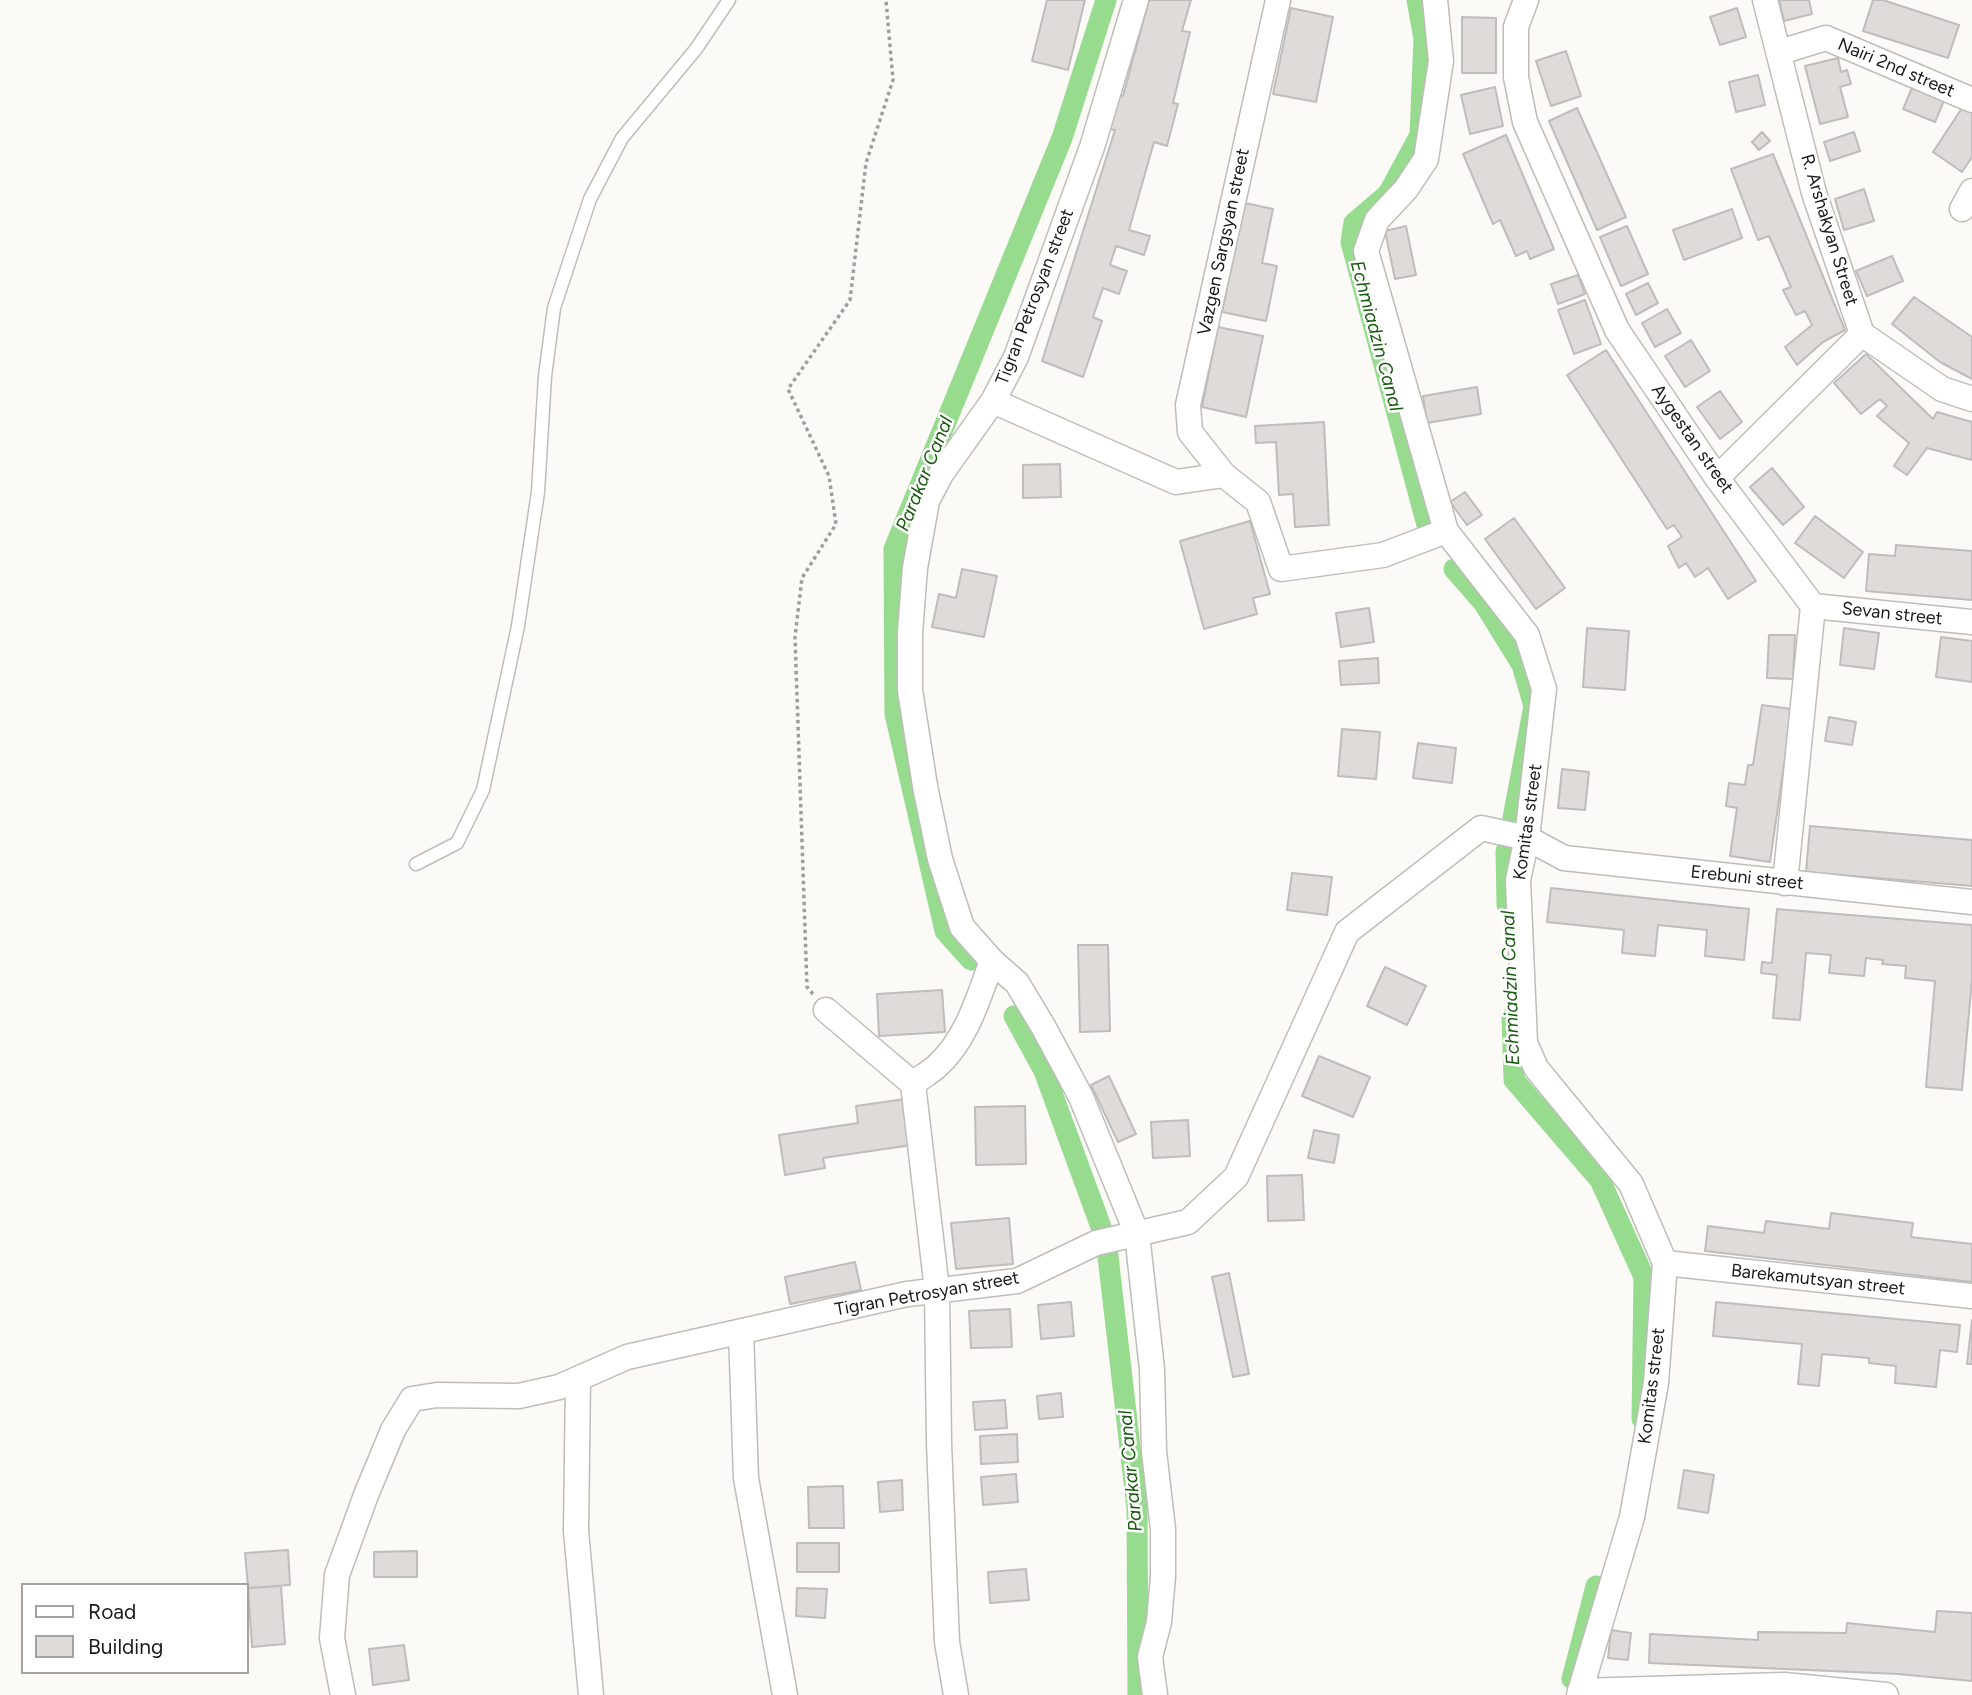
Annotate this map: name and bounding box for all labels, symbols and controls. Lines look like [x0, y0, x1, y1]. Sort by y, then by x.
street label: Nairi 2nd street [1834, 34, 1958, 102]
street label: Vazgen Sargsyan street [1194, 147, 1254, 337]
street label: R. Arshakyan Street [1796, 152, 1862, 308]
street label: Tigran Petrosyan street [991, 206, 1079, 388]
water label: Echmiadzin Canal [1345, 258, 1407, 414]
street label: Aygestan street [1646, 380, 1738, 498]
water label: Parakar Canal [892, 413, 958, 535]
street label: Sevan street [1841, 598, 1943, 630]
street label: Komitas street [1509, 762, 1547, 882]
street label: Erebuni street [1689, 861, 1805, 895]
water label: Echmiadzin Canal [1497, 910, 1525, 1066]
street label: Barekamutsyan street [1730, 1260, 1906, 1300]
street label: Tigran Petrosyan street [833, 1267, 1021, 1321]
street label: Komitas street [1634, 1326, 1670, 1446]
water label: Parakar Canal [1114, 1409, 1148, 1533]
legend [21, 1583, 248, 1674]
text: Road [88, 1599, 136, 1624]
text: Building [88, 1634, 163, 1659]

